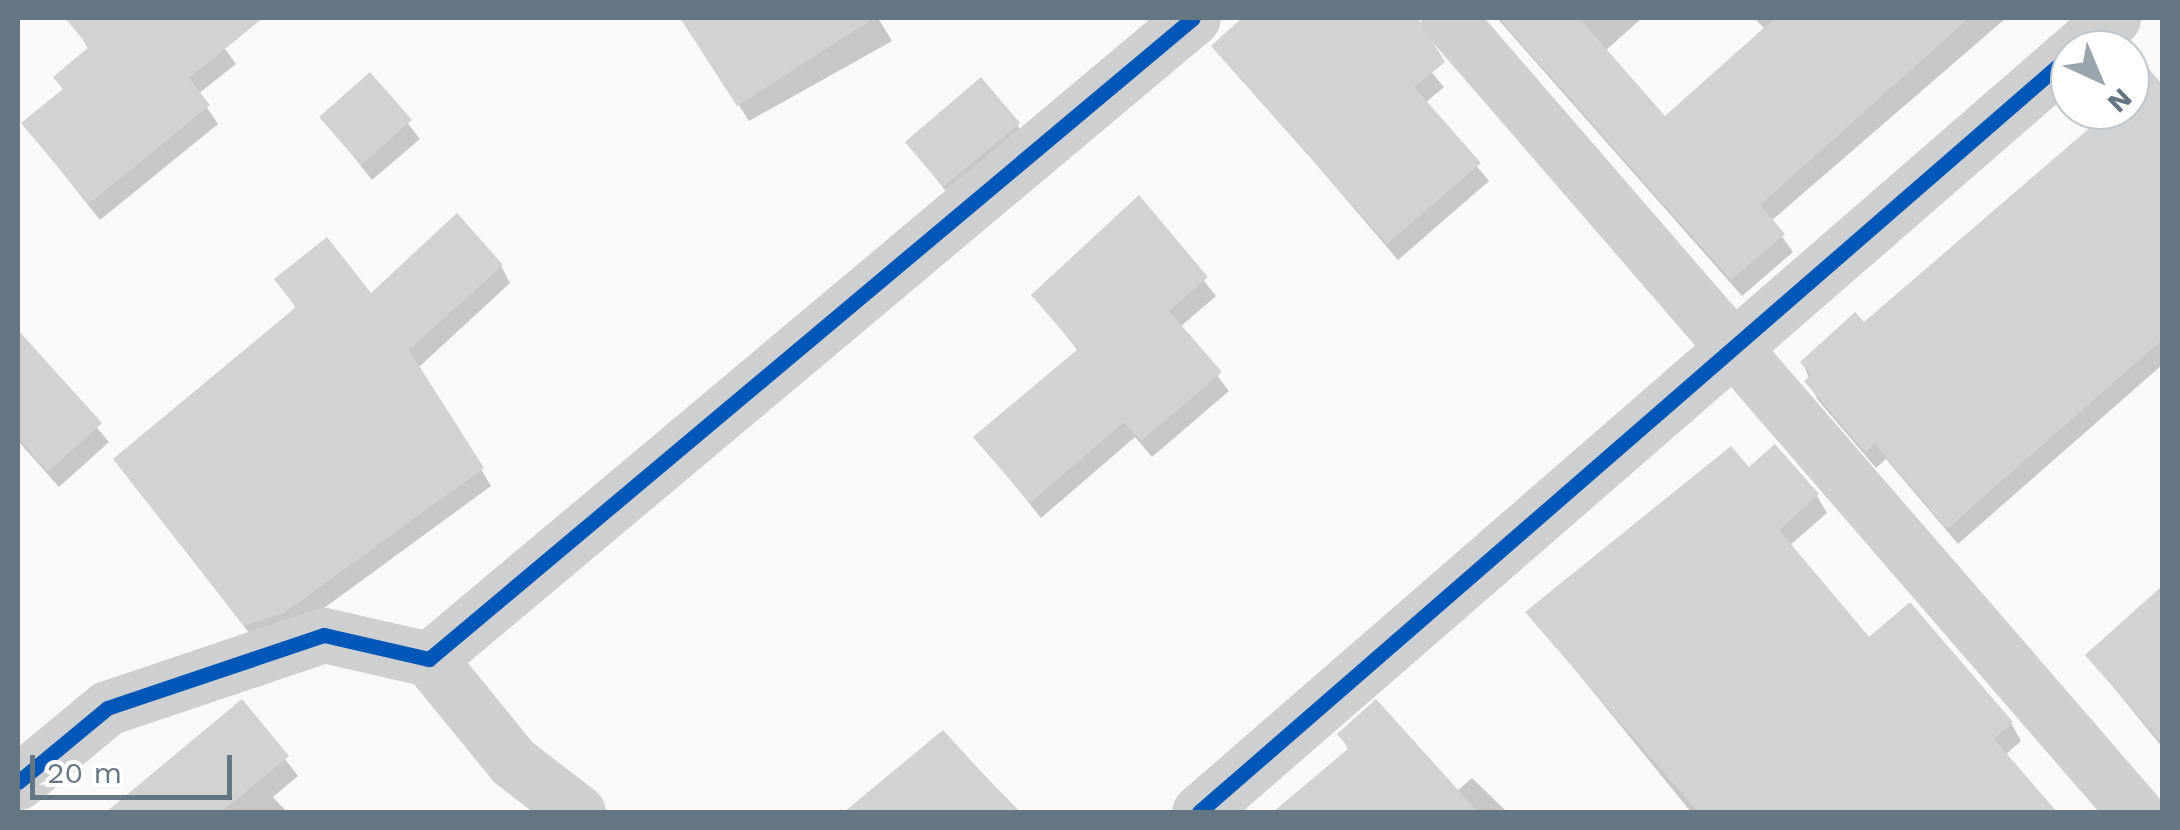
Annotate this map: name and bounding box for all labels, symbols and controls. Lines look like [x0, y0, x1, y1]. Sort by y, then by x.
north arrow [2050, 30, 2150, 130]
text: N [2101, 81, 2139, 120]
scale bar [35, 735, 238, 797]
text: 20 m [47, 755, 122, 790]

